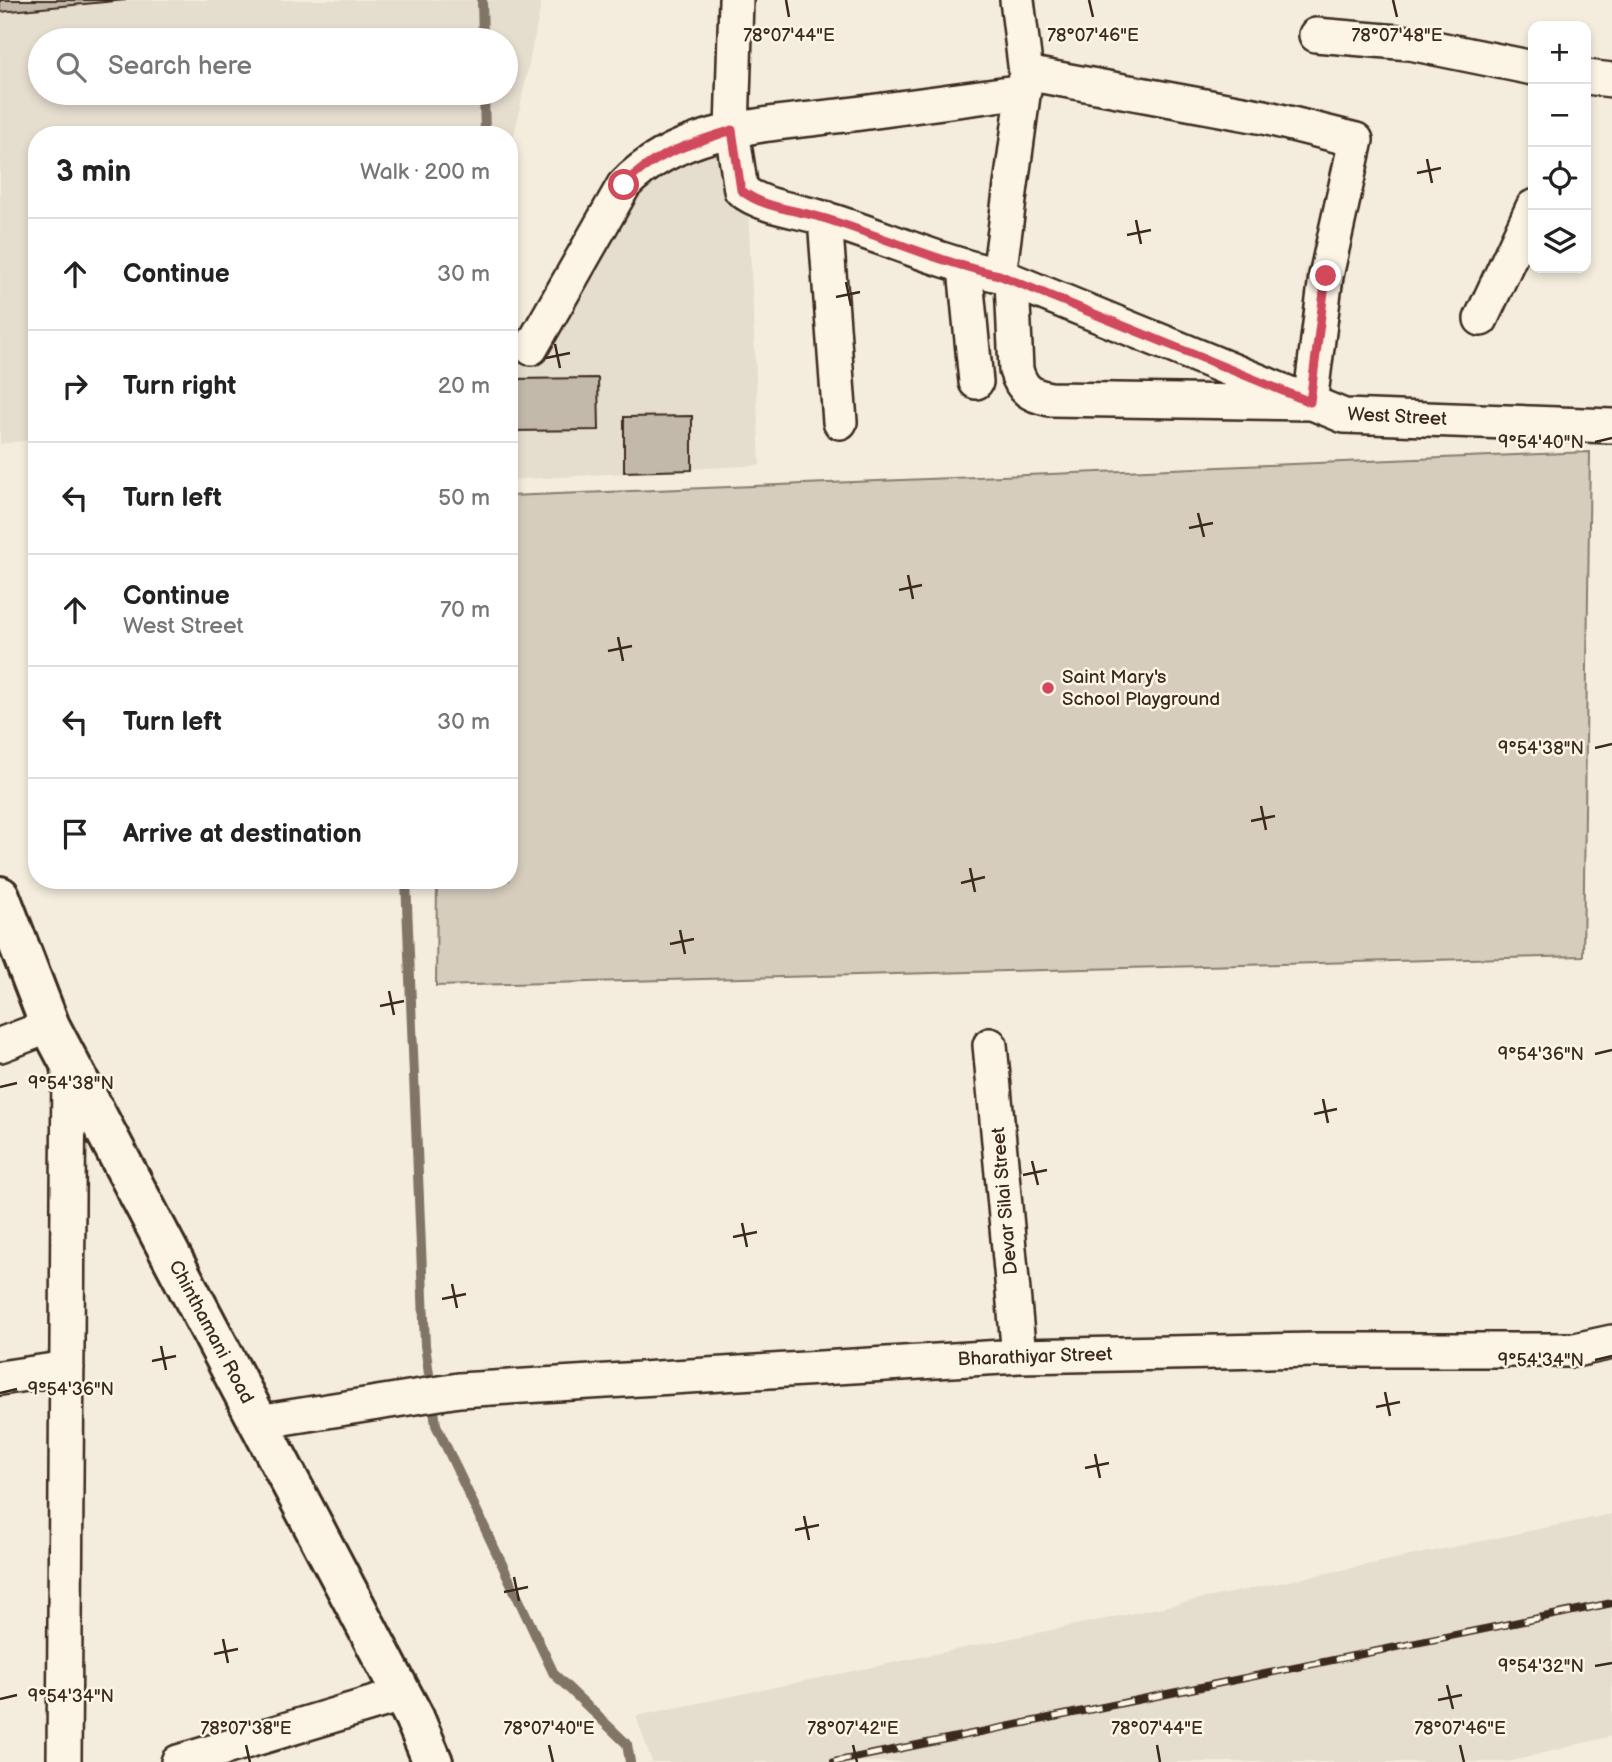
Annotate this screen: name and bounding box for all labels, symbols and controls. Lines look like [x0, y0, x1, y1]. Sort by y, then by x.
map controls [1528, 21, 1591, 273]
button: + [1528, 21, 1591, 84]
text: 78°07'44"E [743, 25, 835, 46]
text: 78°07'46"E [1047, 25, 1139, 46]
text: 78°07'48"E [1351, 25, 1443, 46]
search box [28, 28, 518, 105]
icon: search [52, 48, 90, 86]
text: Search here [108, 51, 252, 82]
button: − [1528, 84, 1591, 147]
button: locate [1528, 147, 1591, 210]
text: 3 min [56, 154, 131, 190]
text: Walk · 200 m [360, 158, 490, 186]
route start [608, 169, 639, 200]
button: layers [1528, 210, 1591, 273]
icon: ahead [56, 255, 94, 293]
text: Continue [123, 259, 230, 290]
text: 30 m [437, 260, 490, 288]
route end [1310, 260, 1341, 291]
icon: right [56, 367, 94, 405]
text: Turn right [123, 371, 236, 402]
text: 20 m [438, 372, 490, 400]
street label: West Street [1347, 403, 1448, 431]
text: 9°54'40"N [1498, 432, 1584, 453]
icon: left [56, 479, 94, 517]
text: Turn left [123, 483, 222, 514]
text: 50 m [438, 484, 490, 512]
text: Continue [123, 581, 230, 612]
icon: ahead [56, 591, 94, 629]
text: 70 m [440, 596, 490, 624]
text: West Street [123, 612, 244, 640]
place label: Saint Mary's School Playground [1062, 666, 1220, 711]
marker: Saint Mary's School Playground [1040, 680, 1056, 696]
icon: left [56, 703, 94, 741]
text: Turn left [123, 707, 222, 738]
text: 30 m [437, 708, 490, 736]
text: 9°54'38"N [1498, 738, 1584, 759]
icon: arrive [56, 815, 94, 853]
text: Arrive at destination [123, 819, 362, 850]
text: 9°54'36"N [1498, 1044, 1584, 1065]
text: 9°54'38"N [28, 1073, 114, 1094]
street label: Devar Silai Street [987, 1126, 1023, 1276]
street label: Chinthamani Road [164, 1256, 258, 1408]
street label: Bharathiyar Street [957, 1343, 1113, 1371]
text: 9°54'34"N [1498, 1350, 1584, 1371]
text: 9°54'36"N [28, 1379, 114, 1400]
text: 9°54'32"N [1498, 1656, 1584, 1677]
text: 9°54'34"N [28, 1686, 114, 1707]
text: 78°07'38"E [200, 1718, 292, 1739]
text: 78°07'40"E [503, 1718, 595, 1739]
text: 78°07'42"E [807, 1718, 899, 1739]
text: 78°07'44"E [1111, 1718, 1203, 1739]
text: 78°07'46"E [1414, 1718, 1506, 1739]

